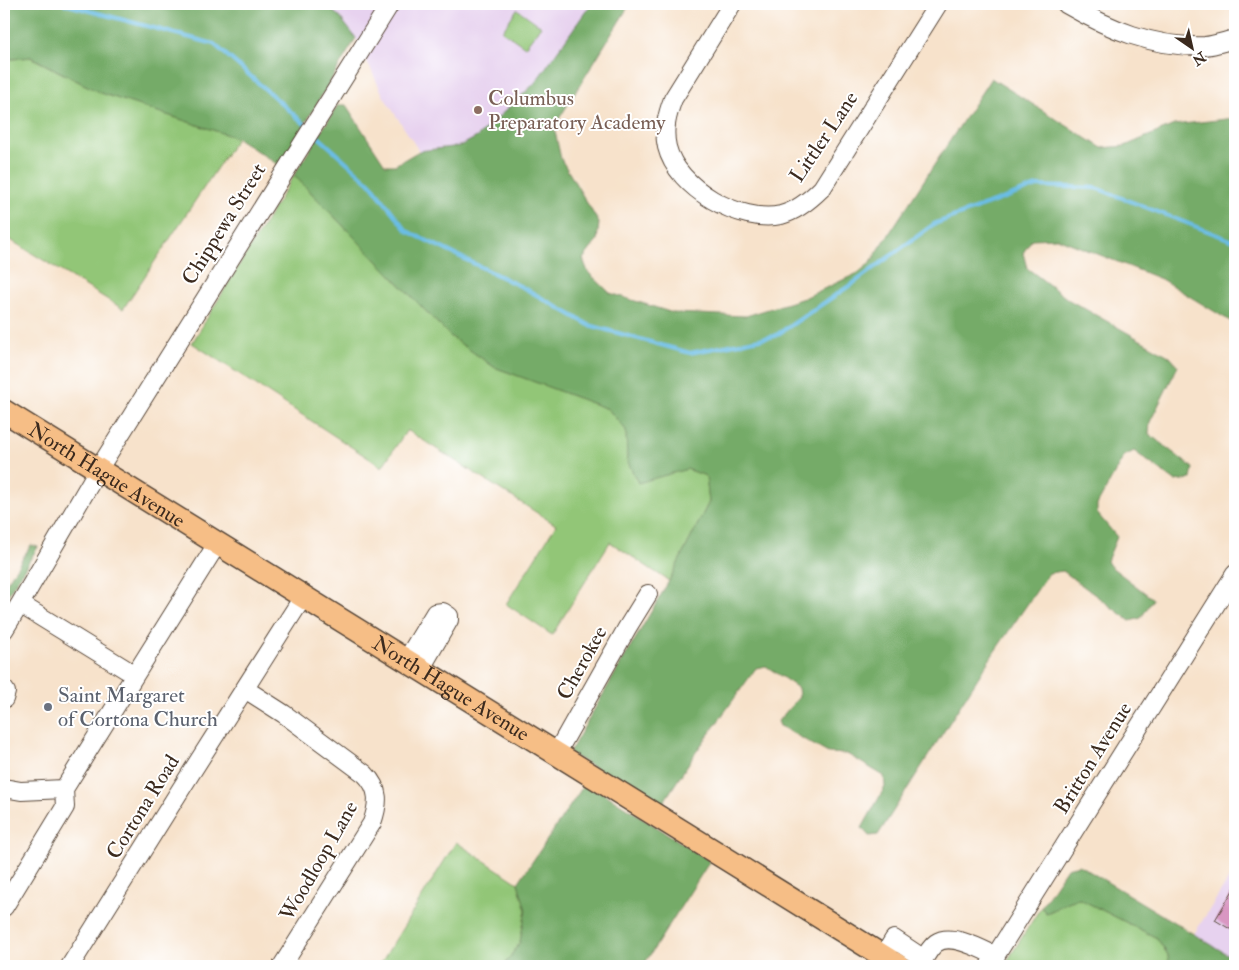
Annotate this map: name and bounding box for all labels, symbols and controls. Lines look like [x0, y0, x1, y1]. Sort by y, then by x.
north arrow [1166, 22, 1216, 72]
text: N [1189, 47, 1210, 69]
place label: Columbus Preparatory Academy [488, 85, 666, 136]
street label: Littler Lane [784, 86, 864, 188]
marker: Columbus Preparatory Academy [472, 104, 484, 116]
street label: Chippewa Street [176, 158, 272, 290]
street label: North Hague Avenue [23, 416, 191, 534]
street label: Cherokee [551, 621, 613, 705]
street label: North Hague Avenue [368, 629, 535, 747]
place label: Saint Margaret of Cortona Church [58, 682, 218, 733]
street label: Britton Avenue [1048, 697, 1138, 819]
marker: Saint Margaret of Cortona Church [42, 701, 54, 713]
street label: Cortona Road [100, 749, 186, 864]
street label: Woodloop Lane [273, 796, 364, 927]

